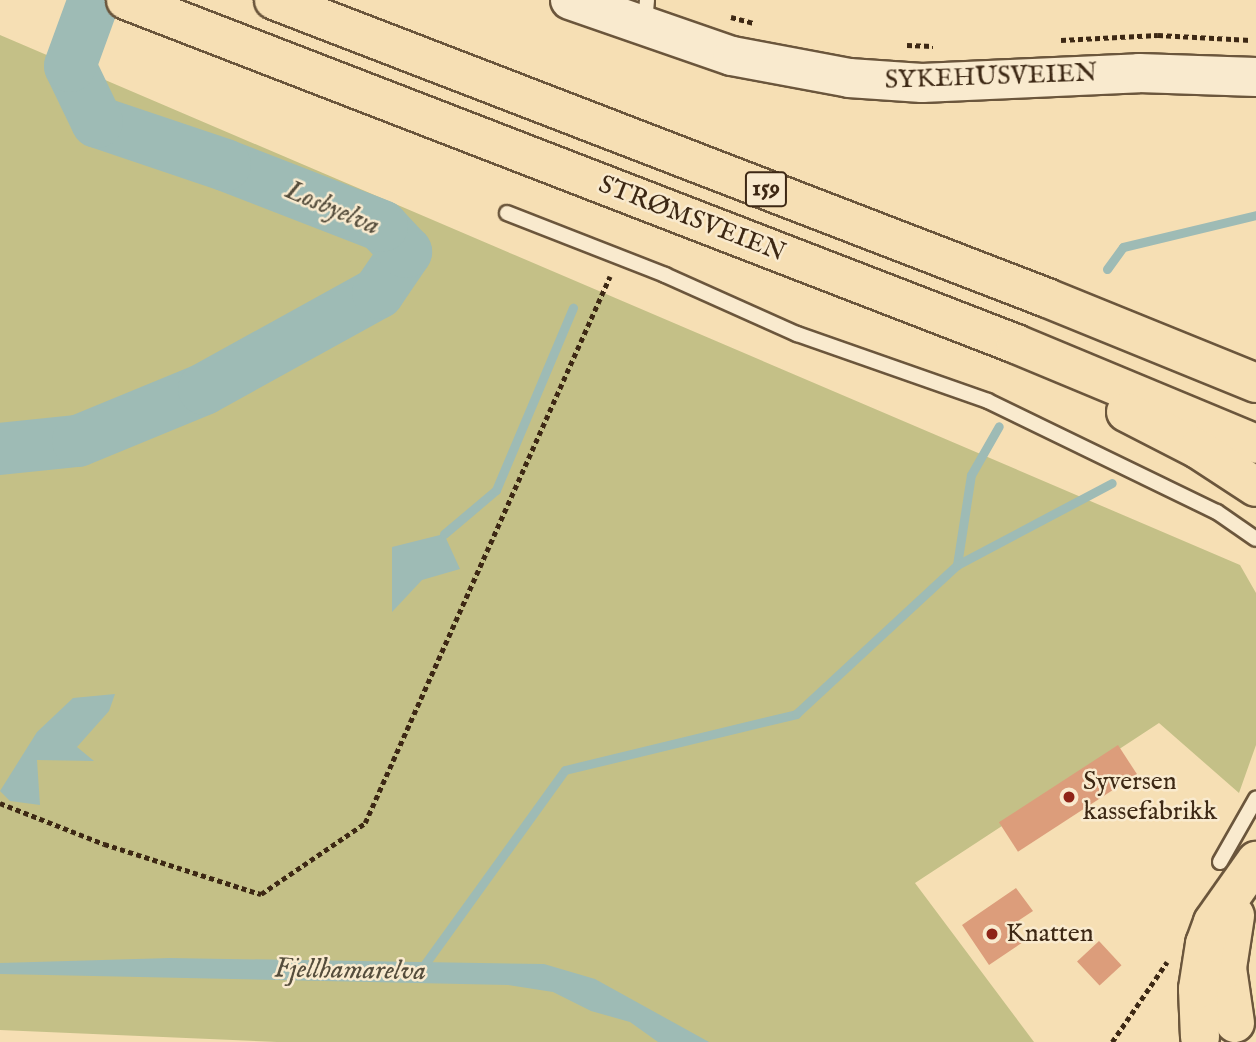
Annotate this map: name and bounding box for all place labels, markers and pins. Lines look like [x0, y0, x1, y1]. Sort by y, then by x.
place label: Syversen kassefabrikk [1083, 766, 1217, 828]
marker: Syversen kassefabrikk [1061, 789, 1077, 805]
place label: Knatten [1006, 918, 1094, 950]
marker: Knatten [984, 926, 1000, 942]

